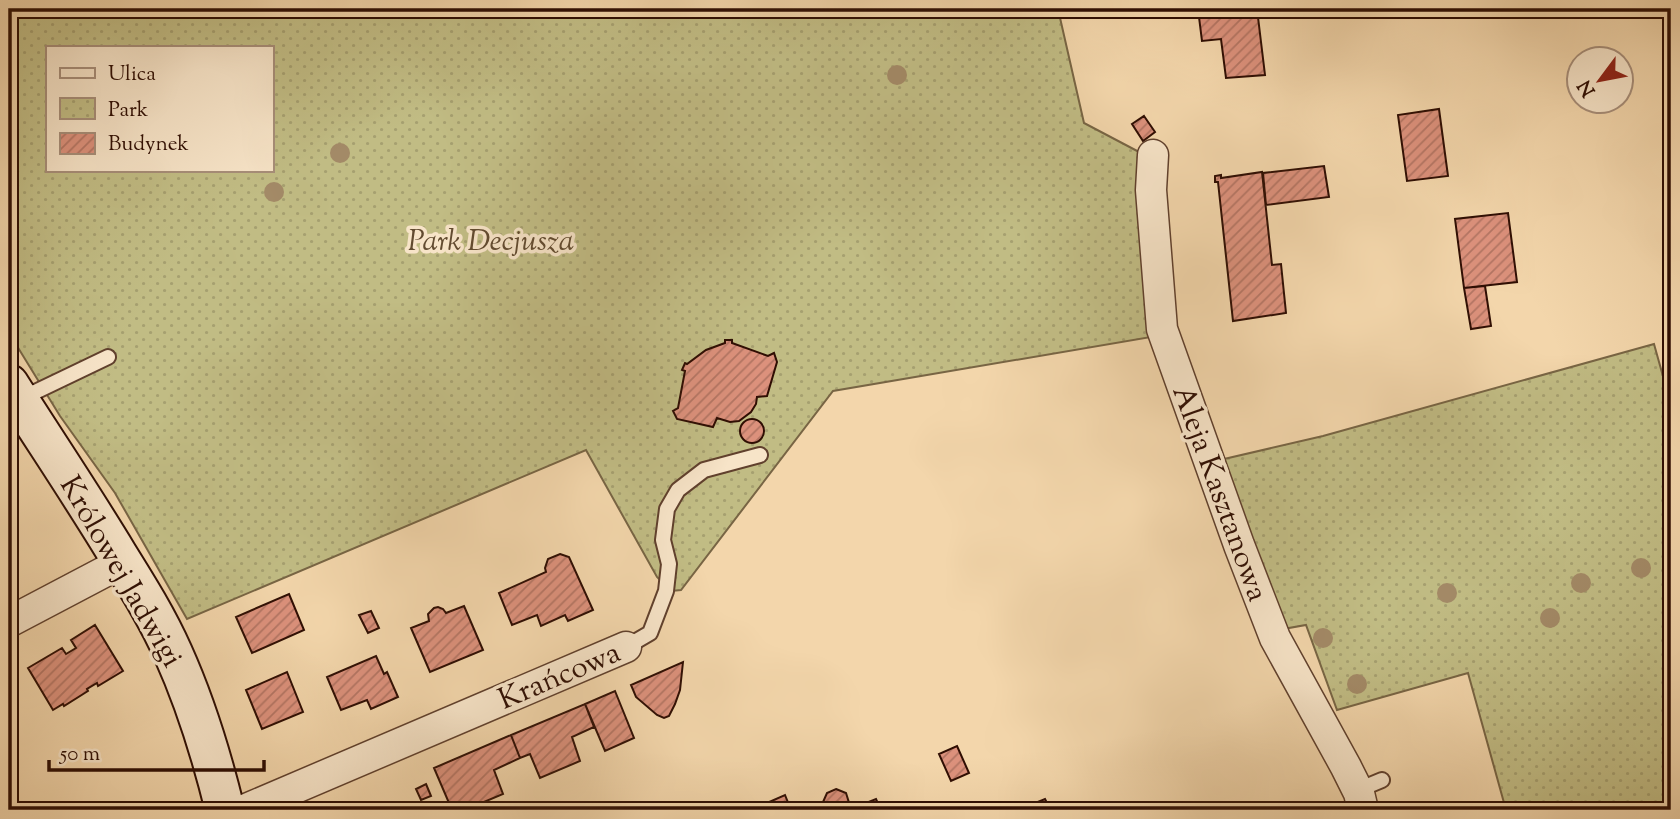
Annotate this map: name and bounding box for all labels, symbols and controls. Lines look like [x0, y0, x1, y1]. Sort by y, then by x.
legend [46, 46, 273, 172]
north arrow [1564, 46, 1634, 116]
text: Ulica [108, 60, 156, 90]
text: N [1572, 74, 1603, 101]
text: Park [108, 96, 149, 126]
text: Budynek [108, 130, 189, 160]
park label: Park Decjusza [408, 221, 574, 264]
street label: Aleja Kasztanowa [1160, 380, 1278, 608]
street label: Królowej Jadwigi [47, 468, 192, 676]
street label: Krańcowa [492, 632, 628, 722]
scale bar [49, 728, 264, 772]
text: 50 m [59, 740, 100, 770]

